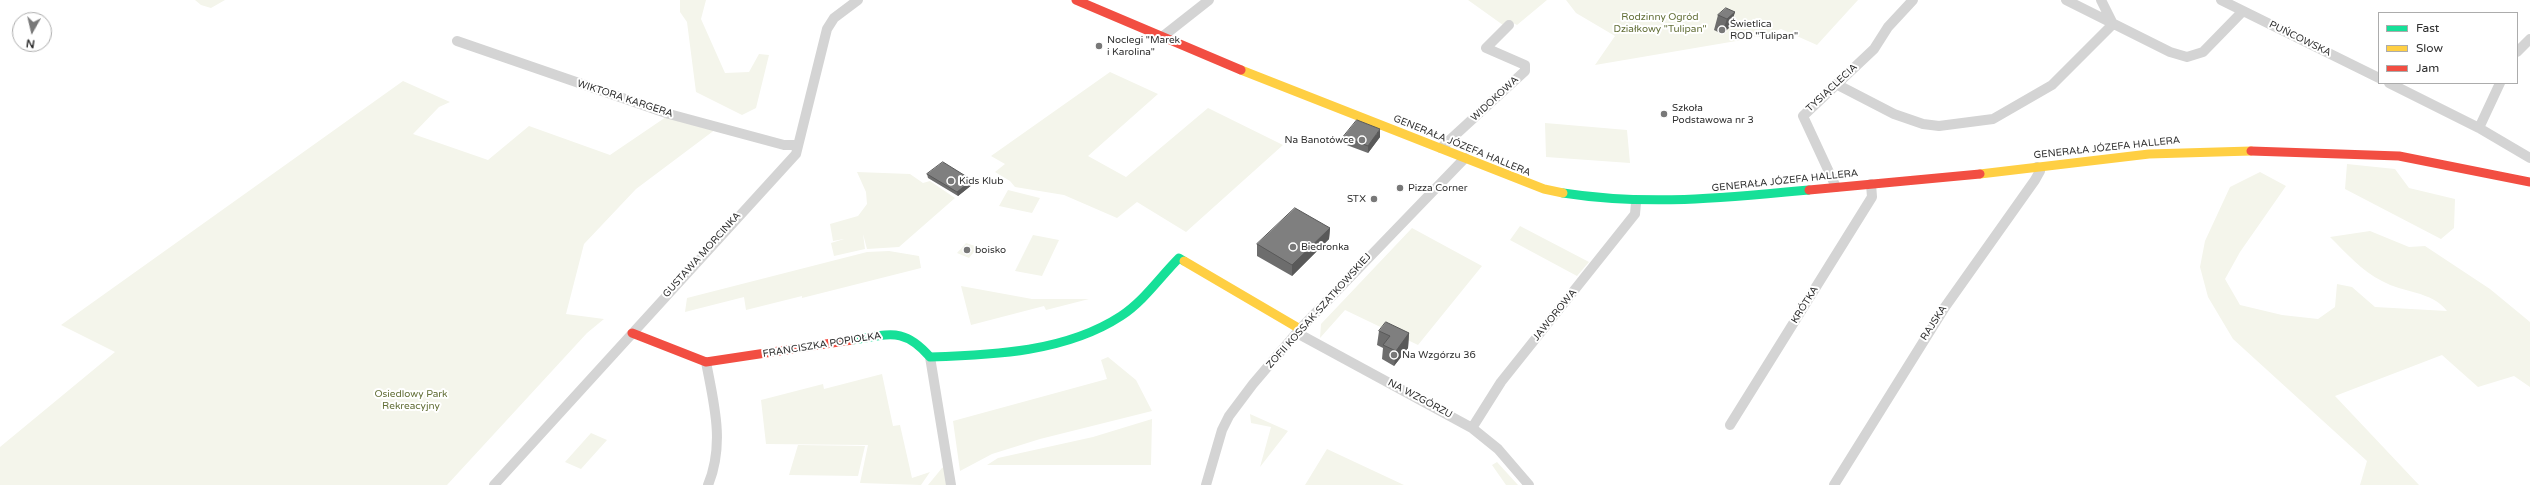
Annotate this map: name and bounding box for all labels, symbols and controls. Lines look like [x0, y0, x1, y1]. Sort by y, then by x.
park label: Rodzinny Ogród Działkowy "Tulipan" [1613, 11, 1707, 34]
north arrow [12, 12, 52, 52]
legend [2378, 12, 2518, 84]
place label: Świetlica ROD "Tulipan" [1730, 18, 1798, 42]
street label: PUŃCOWSKA [2267, 19, 2333, 59]
text: Fast [2416, 21, 2439, 35]
marker: Świetlica ROD "Tulipan" [1717, 25, 1727, 35]
place label: Noclegi "Marek i Karolina" [1107, 34, 1180, 58]
text: N [25, 36, 36, 50]
marker: Noclegi "Marek i Karolina" [1094, 41, 1104, 51]
text: Slow [2416, 41, 2443, 55]
street label: TYSIĄCLECIA [1804, 61, 1860, 115]
text: Jam [2416, 61, 2439, 75]
street label: WIDOKOWA [1469, 74, 1521, 124]
street label: WIKTORA KARGERA [575, 78, 675, 120]
place label: Szkoła Podstawowa nr 3 [1672, 102, 1754, 126]
marker: Szkoła Podstawowa nr 3 [1659, 109, 1669, 119]
street label: GENERAŁA JÓZEFA HALLERA [1391, 113, 1533, 179]
place label: Na Banotówce [1285, 134, 1354, 146]
street label: GENERAŁA JÓZEFA HALLERA [2033, 134, 2181, 162]
marker: Na Banotówce [1357, 135, 1367, 145]
street label: GENERAŁA JÓZEFA HALLERA [1711, 167, 1859, 195]
place label: Kids Klub [959, 175, 1003, 187]
marker: Kids Klub [946, 176, 956, 186]
place label: Pizza Corner [1408, 182, 1468, 194]
marker: Pizza Corner [1395, 183, 1405, 193]
place label: STX [1347, 193, 1366, 205]
marker: STX [1369, 194, 1379, 204]
street label: GUSTAWA MORCINKA [660, 210, 744, 300]
place label: Biedronka [1301, 241, 1349, 253]
marker: Biedronka [1288, 242, 1298, 252]
place label: boisko [975, 244, 1006, 256]
marker: boisko [962, 245, 972, 255]
street label: ZOFII KOSSAK-SZATKOWSKIEJ [1264, 251, 1374, 371]
street label: KRÓTKA [1789, 284, 1821, 326]
street label: JAWOROWA [1530, 287, 1580, 343]
street label: RAJSKA [1918, 303, 1950, 343]
street label: FRANCISZKA POPIOŁKA [762, 330, 882, 360]
place label: Na Wzgórzu 36 [1402, 349, 1476, 361]
marker: Na Wzgórzu 36 [1389, 350, 1399, 360]
street label: NA WZGÓRZU [1386, 377, 1454, 421]
park label: Osiedlowy Park Rekreacyjny [374, 388, 448, 412]

